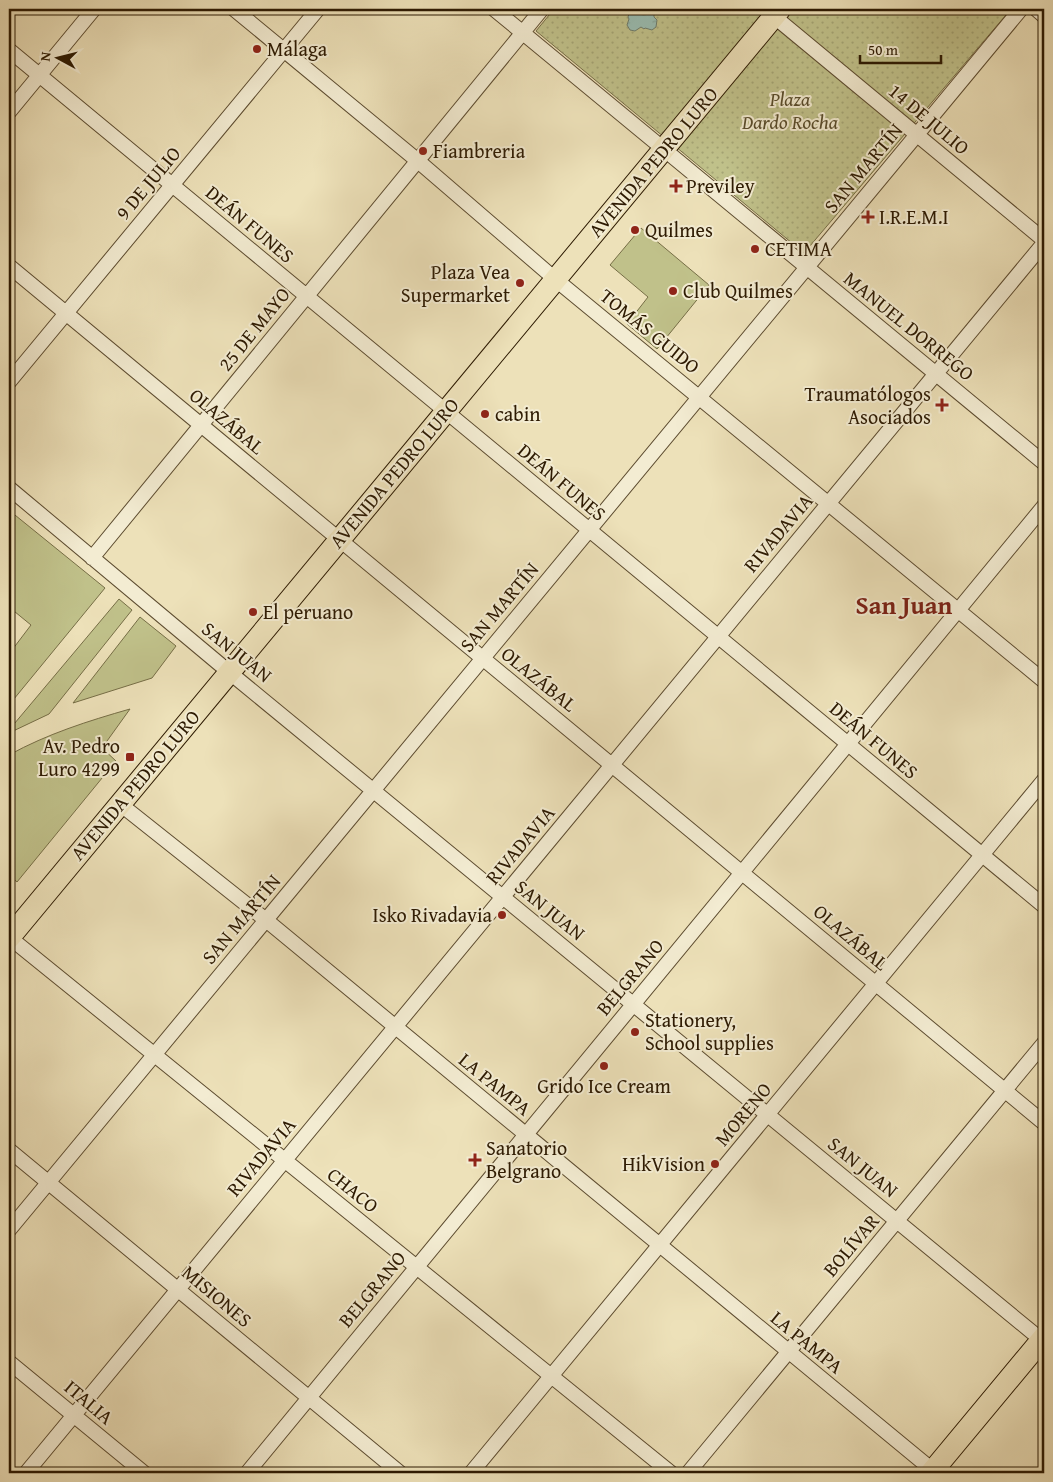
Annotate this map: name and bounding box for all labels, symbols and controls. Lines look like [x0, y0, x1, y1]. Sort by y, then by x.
north arrow [32, 32, 82, 82]
scale bar [860, 32, 942, 64]
place label: Málaga [267, 34, 328, 63]
text: 50 m [868, 39, 899, 60]
marker: Málaga [251, 43, 263, 55]
text: N [35, 50, 56, 62]
street label: 14 DE JULIO [883, 76, 976, 161]
street label: AVENIDA PEDRO LURO [581, 80, 724, 243]
park label: Plaza Dardo Rocha [741, 84, 839, 136]
street label: SAN MARTÍN [816, 116, 909, 219]
place label: Fiambreria [433, 136, 526, 165]
street label: 9 DE JULIO [108, 140, 187, 226]
marker: Fiambreria [417, 145, 429, 157]
place label: Previley [686, 171, 755, 200]
street label: DEÁN FUNES [200, 178, 301, 269]
marker: Previley [670, 180, 682, 192]
place label: I.R.E.M.I [879, 202, 949, 231]
marker: I.R.E.M.I [861, 210, 875, 224]
place label: Quilmes [645, 215, 713, 244]
marker: Quilmes [629, 224, 641, 236]
place label: CETIMA [765, 234, 832, 263]
marker: CETIMA [749, 243, 761, 255]
place label: Plaza Vea Supermarket [401, 257, 511, 309]
street label: MANUEL DORREGO [838, 264, 981, 387]
place label: Club Quilmes [683, 276, 793, 305]
marker: Plaza Vea Supermarket [514, 277, 526, 289]
street label: 25 DE MAYO [211, 281, 296, 377]
street label: TOMÁS GUIDO [594, 281, 707, 380]
marker: Club Quilmes [667, 285, 679, 297]
place label: Traumatólogos Asociados [804, 379, 931, 431]
street label: OLAZÁBAL [184, 381, 271, 461]
street label: AVENIDA PEDRO LURO [322, 391, 465, 554]
marker: Traumatólogos Asociados [935, 398, 949, 412]
place label: cabin [495, 399, 541, 428]
marker: cabin [479, 408, 491, 420]
street label: DEÁN FUNES [512, 436, 613, 527]
street label: RIVADAVIA [736, 487, 819, 578]
street label: SAN MARTÍN [452, 555, 545, 658]
district label: San Juan [856, 587, 953, 623]
place label: El peruano [263, 597, 353, 626]
marker: El peruano [247, 606, 259, 618]
street label: SAN JUAN [196, 614, 279, 689]
street label: OLAZÁBAL [495, 639, 584, 718]
street label: DEÁN FUNES [824, 694, 925, 785]
street label: AVENIDA PEDRO LURO [63, 703, 206, 866]
place label: Av. Pedro Luro 4299 [38, 731, 120, 783]
marker: Av. Pedro Luro 4299 [124, 751, 136, 763]
street label: RIVADAVIA [478, 799, 561, 890]
street label: SAN MARTÍN [194, 867, 287, 970]
street label: SAN JUAN [509, 872, 592, 947]
street label: OLAZÁBAL [808, 897, 895, 977]
place label: Isko Rivadavia [373, 900, 493, 929]
marker: Isko Rivadavia [496, 909, 508, 921]
street label: BELGRANO [589, 932, 670, 1021]
place label: Stationery, School supplies [645, 1005, 774, 1057]
marker: Stationery, School supplies [629, 1026, 641, 1038]
street label: LA PAMPA [453, 1045, 538, 1122]
marker: Grido Ice Cream [598, 1060, 610, 1072]
place label: Grido Ice Cream [537, 1071, 672, 1100]
street label: MORENO [707, 1075, 778, 1152]
street label: RIVADAVIA [219, 1111, 302, 1202]
street label: SAN JUAN [822, 1129, 905, 1204]
place label: Sanatorio Belgrano [486, 1133, 567, 1185]
place label: HikVision [622, 1149, 705, 1178]
marker: Sanatorio Belgrano [468, 1153, 482, 1167]
marker: HikVision [709, 1158, 721, 1170]
street label: CHACO [321, 1160, 385, 1219]
street label: BOLÍVAR [816, 1207, 886, 1282]
street label: BELGRANO [331, 1244, 412, 1333]
street label: MISIONES [176, 1258, 259, 1334]
street label: LA PAMPA [765, 1303, 850, 1380]
street label: ITALIA [58, 1372, 120, 1431]

